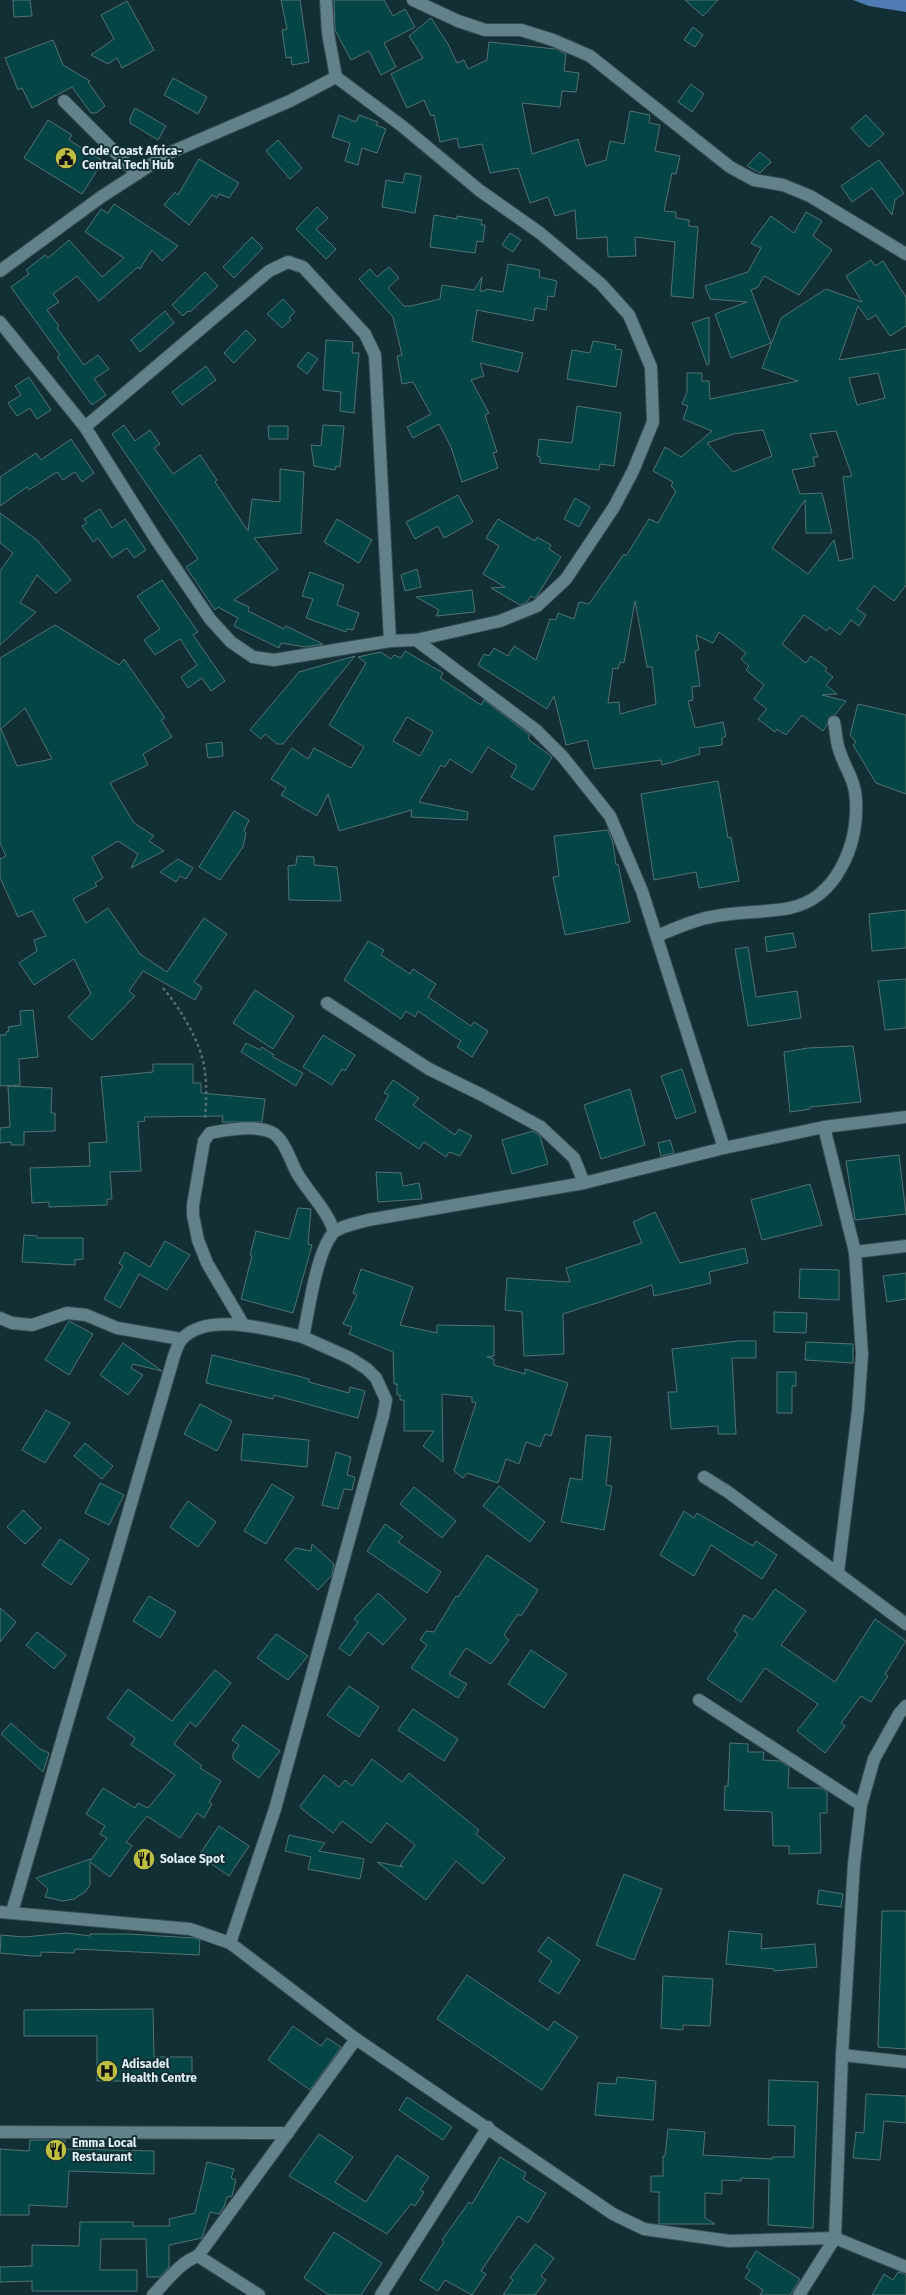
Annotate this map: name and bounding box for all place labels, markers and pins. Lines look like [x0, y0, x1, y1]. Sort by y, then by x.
place label: Code Coast Africa- Central Tech Hub [82, 144, 182, 172]
public building icon: Code Coast Africa- Central Tech Hub [53, 145, 79, 171]
restaurant icon: Solace Spot [131, 1846, 157, 1872]
place label: Solace Spot [160, 1852, 225, 1866]
place label: Adisadel Health Centre [121, 2057, 197, 2085]
hospital icon: Adisadel Health Centre [94, 2058, 120, 2084]
place label: Emma Local Restaurant [72, 2136, 137, 2164]
restaurant icon: Emma Local Restaurant [43, 2137, 69, 2163]

